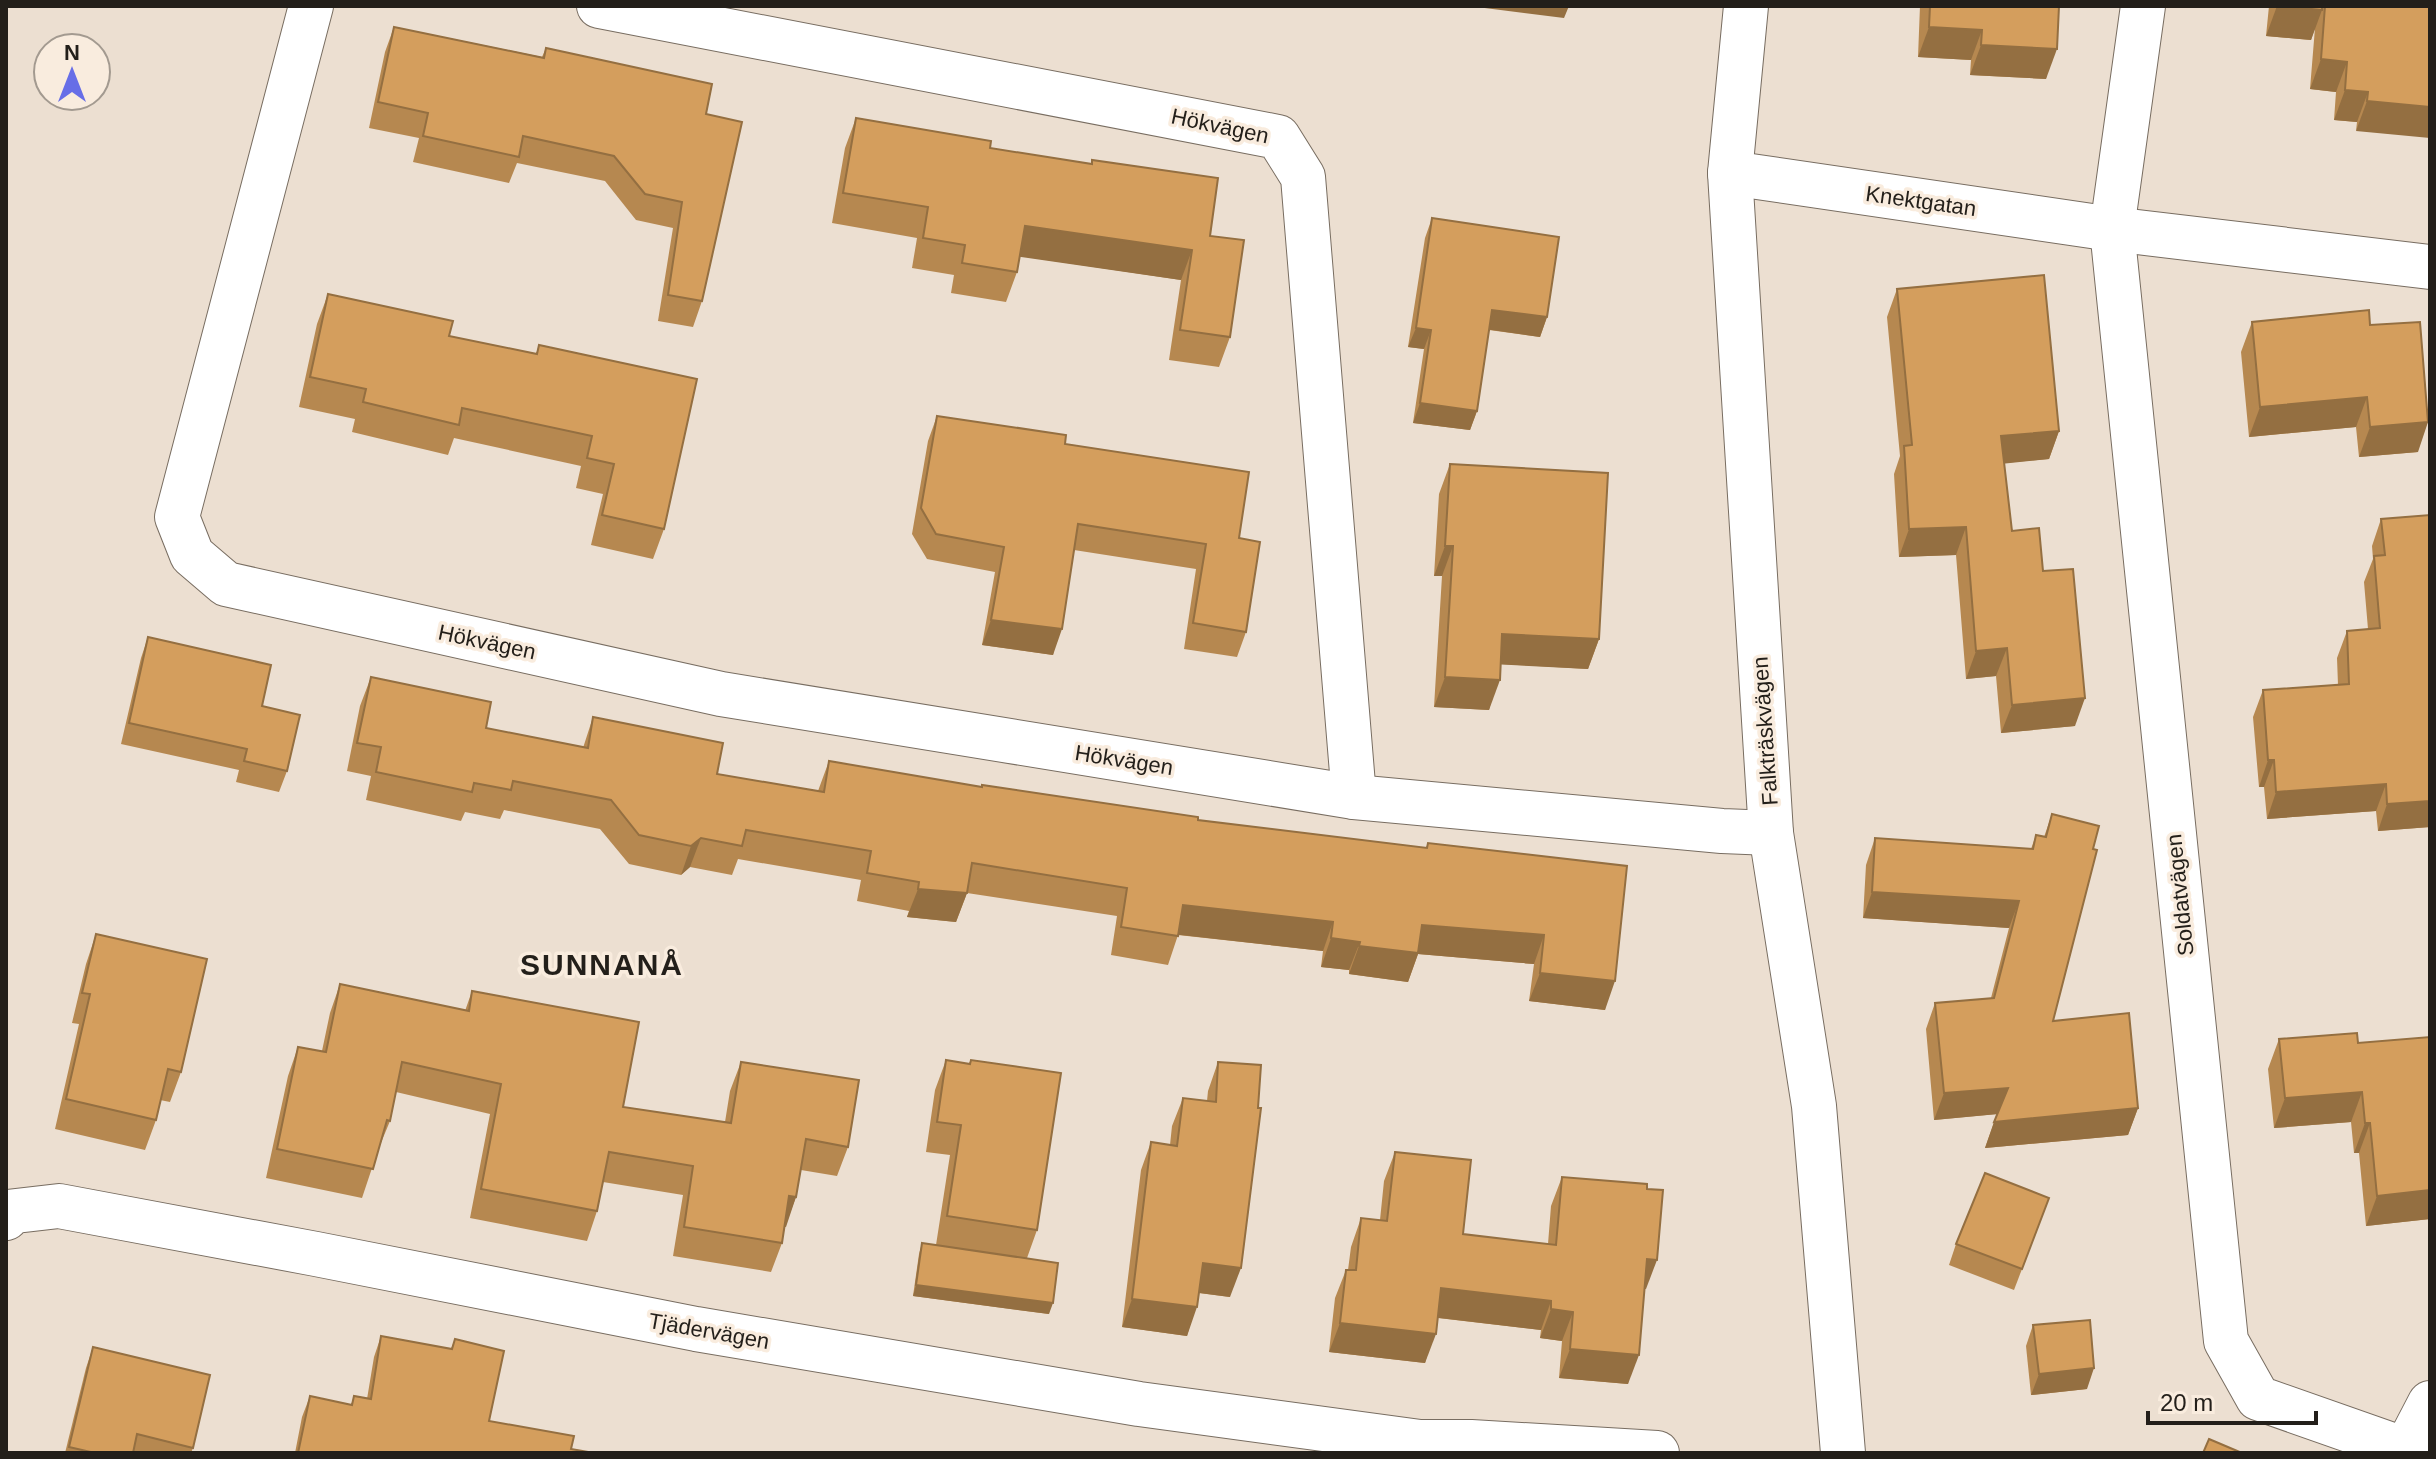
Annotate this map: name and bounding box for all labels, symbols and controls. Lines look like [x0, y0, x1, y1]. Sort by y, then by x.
north arrow [32, 32, 112, 112]
text: N [64, 40, 80, 65]
street label: Hökvägen [1169, 103, 1271, 149]
street label: Knektgatan [1864, 181, 1978, 221]
street label: Hökvägen [436, 619, 538, 665]
street label: Falkträskvägen [1747, 656, 1783, 806]
street label: Hökvägen [1073, 740, 1175, 780]
street label: Soldatvägen [2161, 833, 2199, 957]
district label: SUNNANÅ [520, 948, 684, 981]
street label: Tjädervägen [647, 1308, 771, 1354]
scale bar [2148, 1375, 2316, 1425]
text: 20 m [2160, 1389, 2213, 1416]

